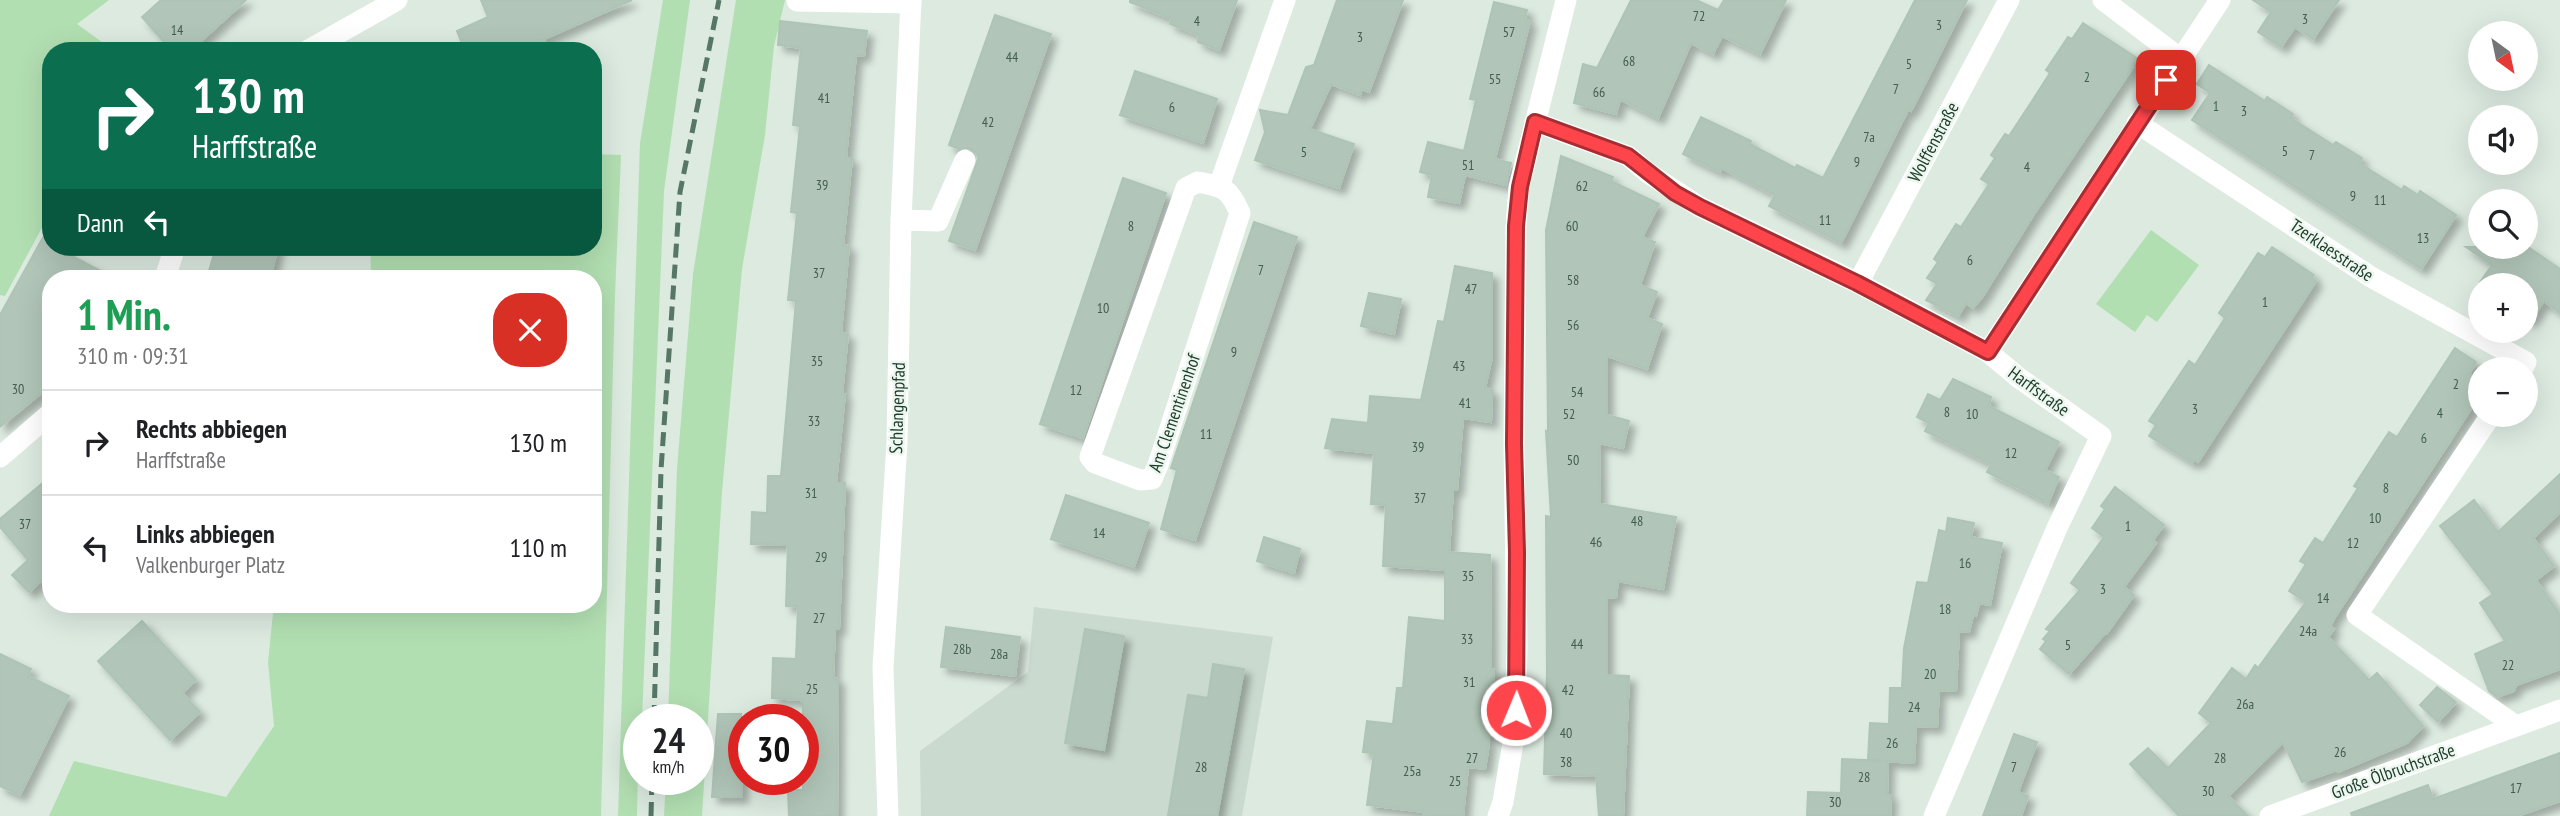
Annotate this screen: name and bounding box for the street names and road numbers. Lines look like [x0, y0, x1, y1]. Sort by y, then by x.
street label: Wolffenstraße [1902, 98, 1964, 186]
street label: Tzerklaesstraße [2286, 214, 2378, 286]
street label: Am Clementinenhof [1143, 350, 1205, 475]
street label: Harffstraße [2004, 361, 2074, 421]
street label: Schlangenpfad [884, 362, 910, 454]
street label: Große Ölbruchstraße [2328, 738, 2458, 804]

